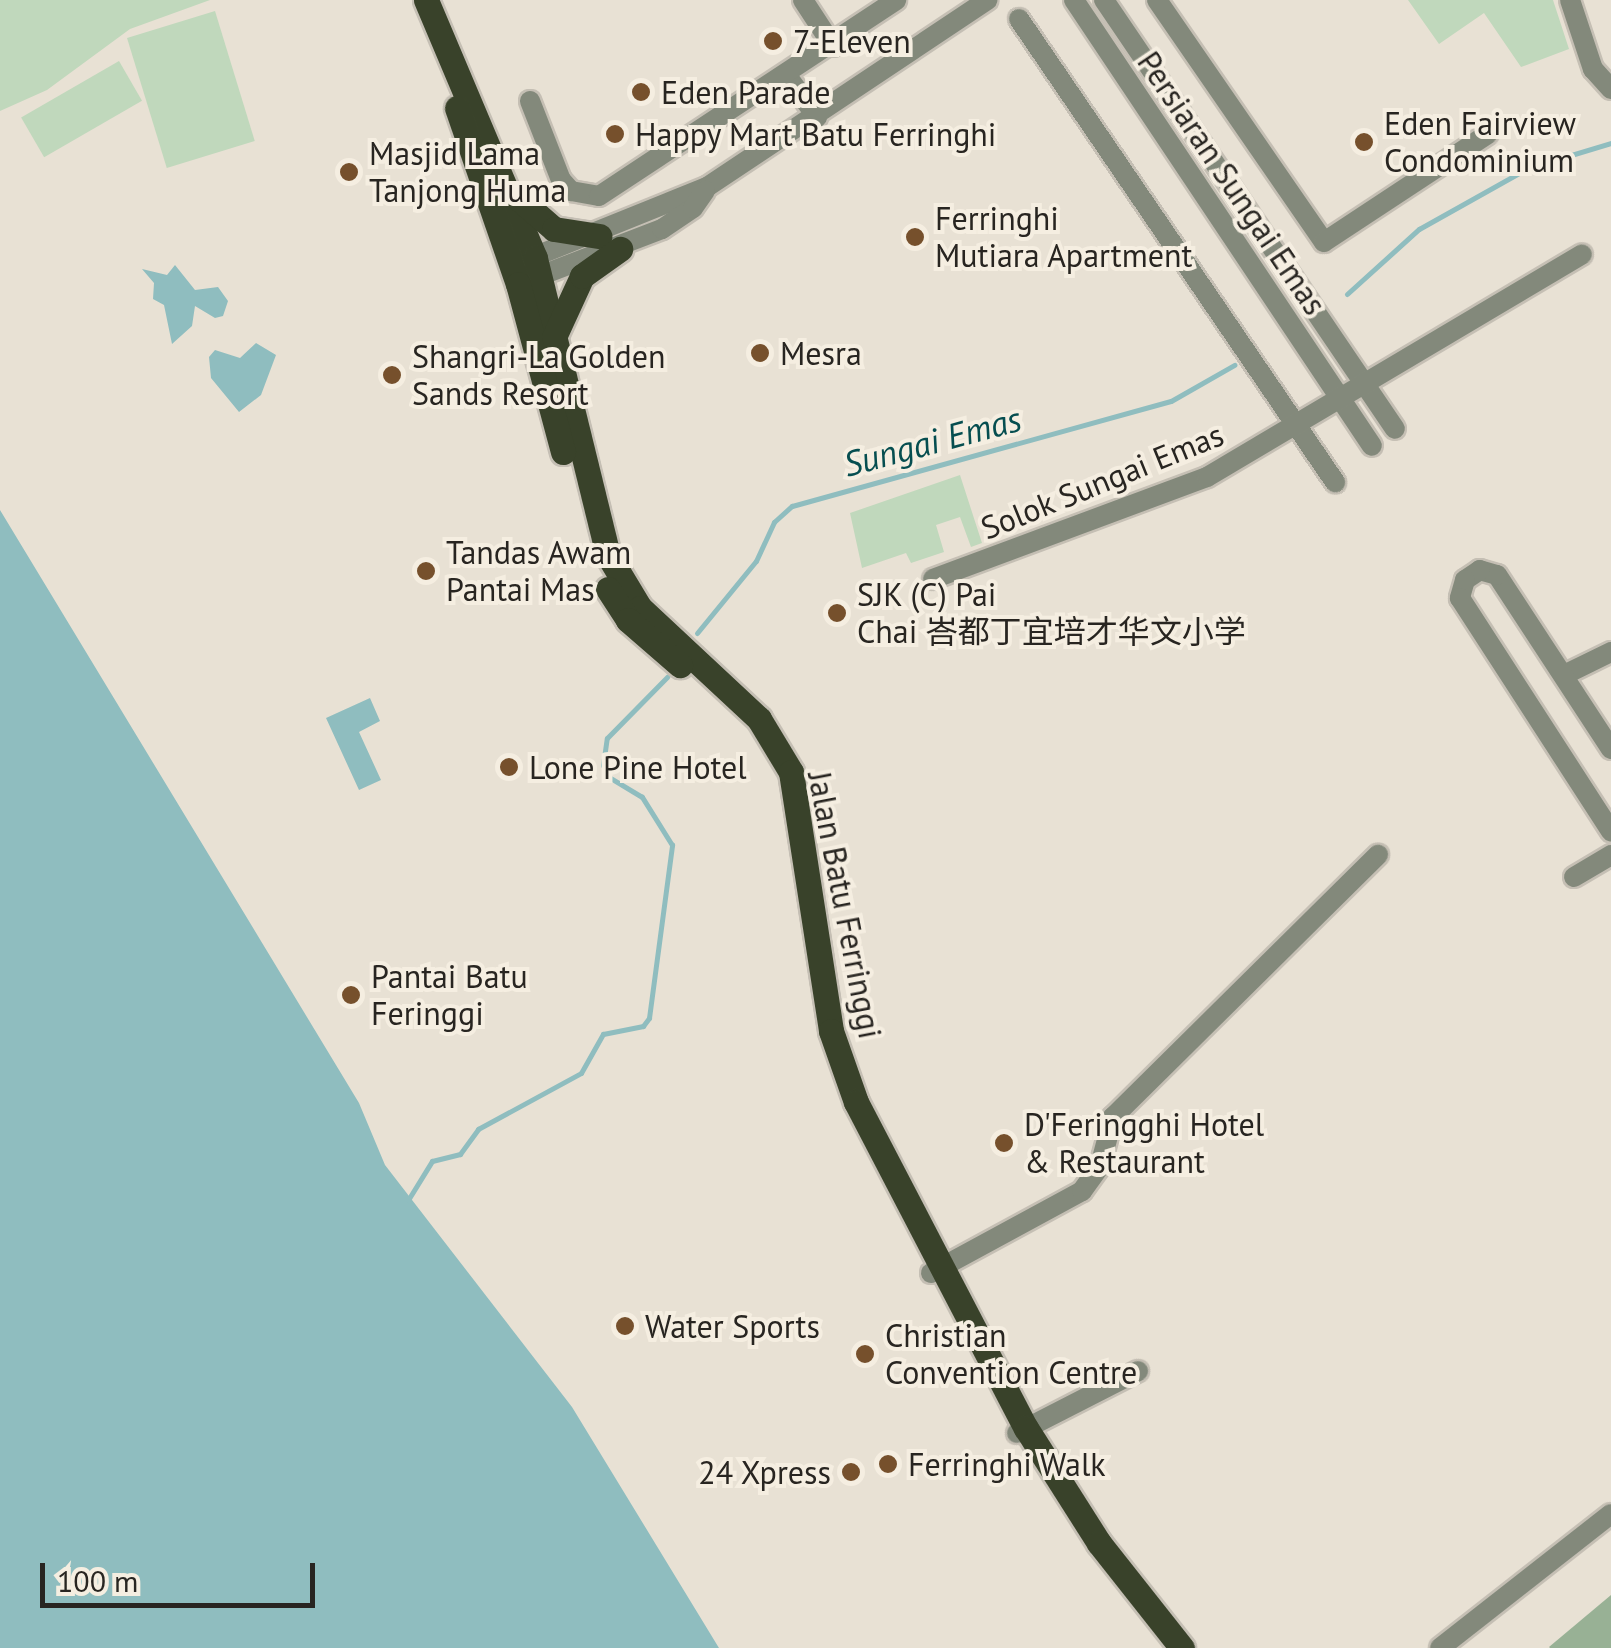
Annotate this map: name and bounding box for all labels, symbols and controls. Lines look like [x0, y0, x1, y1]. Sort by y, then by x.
place label: 7-Eleven [793, 22, 911, 60]
marker: 7-Eleven [762, 30, 784, 52]
street label: Persiaran Sungai Emas [1130, 44, 1334, 322]
place label: Eden Parade [661, 73, 831, 111]
marker: Eden Parade [630, 81, 652, 103]
place label: Eden Fairview Condominium [1384, 105, 1576, 180]
place label: Happy Mart Batu Ferringhi [635, 115, 998, 153]
marker: Happy Mart Batu Ferringhi [604, 123, 626, 145]
marker: Eden Fairview Condominium [1353, 131, 1375, 153]
place label: Masjid Lama Tanjong Huma [369, 135, 566, 210]
marker: Masjid Lama Tanjong Huma [338, 161, 360, 183]
place label: Ferringhi Mutiara Apartment [935, 200, 1193, 275]
marker: Ferringhi Mutiara Apartment [904, 226, 926, 248]
place label: Mesra [780, 334, 862, 372]
place label: Shangri-La Golden Sands Resort [412, 338, 665, 413]
marker: Mesra [749, 342, 771, 364]
marker: Shangri-La Golden Sands Resort [381, 364, 403, 386]
water label: Sungai Emas [838, 397, 1026, 485]
street label: Solok Sungai Emas [975, 415, 1229, 547]
place label: Tandas Awam Pantai Mas [446, 534, 632, 609]
marker: Tandas Awam Pantai Mas [415, 560, 437, 582]
place label: SJK (C) Pai Chai 峇都丁宜培才华文小学 [857, 576, 1246, 651]
marker: SJK (C) Pai Chai 峇都丁宜培才华文小学 [826, 602, 848, 624]
place label: Lone Pine Hotel [529, 748, 747, 786]
marker: Lone Pine Hotel [498, 756, 520, 778]
street label: Jalan Batu Ferringgi [800, 768, 890, 1042]
place label: Pantai Batu Feringgi [371, 958, 528, 1033]
marker: Pantai Batu Feringgi [340, 984, 362, 1006]
place label: D'Feringghi Hotel & Restaurant [1024, 1106, 1264, 1181]
marker: D'Feringghi Hotel & Restaurant [993, 1132, 1015, 1154]
place label: Water Sports [645, 1307, 820, 1345]
marker: Water Sports [614, 1315, 636, 1337]
place label: Christian Convention Centre [885, 1317, 1137, 1392]
marker: Christian Convention Centre [854, 1343, 876, 1365]
place label: Ferringhi Walk [908, 1445, 1106, 1483]
place label: 24 Xpress [697, 1453, 831, 1491]
marker: Ferringhi Walk [877, 1453, 899, 1475]
marker: 24 Xpress [840, 1461, 862, 1483]
scale bar [45, 1543, 320, 1605]
text: 100 m [57, 1561, 138, 1600]

